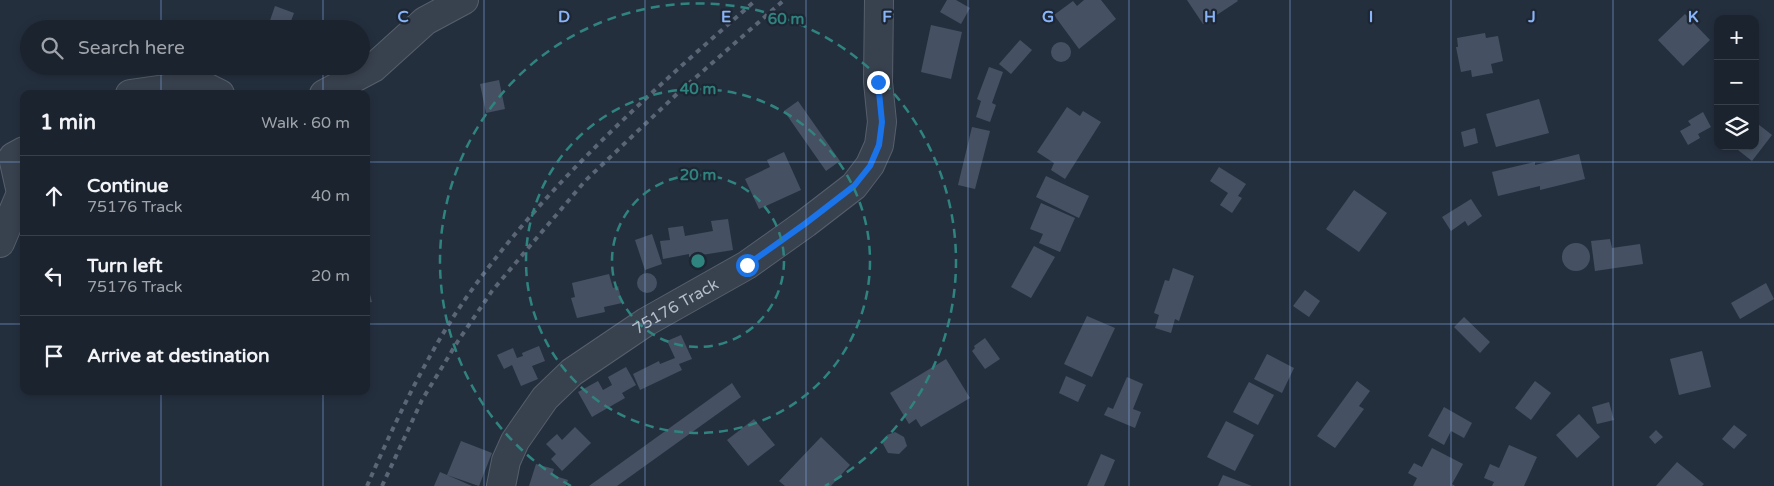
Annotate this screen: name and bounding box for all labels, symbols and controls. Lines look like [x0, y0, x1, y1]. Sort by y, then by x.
text: C [397, 7, 409, 27]
text: D [558, 7, 570, 27]
text: E [721, 7, 731, 27]
text: F [882, 7, 892, 27]
text: G [1042, 7, 1054, 27]
text: H [1204, 7, 1216, 27]
text: I [1369, 7, 1373, 27]
text: J [1527, 7, 1536, 27]
text: K [1688, 7, 1699, 27]
text: 60 m [768, 10, 804, 28]
map controls [1714, 15, 1759, 150]
button: + [1714, 15, 1759, 60]
search box [20, 20, 370, 75]
icon: search [38, 34, 66, 62]
text: Search here [78, 37, 185, 59]
button: − [1714, 60, 1759, 105]
route end [867, 71, 890, 94]
text: 40 m [680, 80, 716, 98]
button: layers [1714, 105, 1759, 150]
text: 1 min [40, 110, 96, 135]
text: Walk · 60 m [261, 113, 350, 133]
text: 20 m [680, 166, 716, 184]
text: Continue [87, 175, 169, 197]
icon: ahead [40, 182, 68, 210]
text: 40 m [311, 186, 350, 206]
text: 75176 Track [87, 197, 183, 217]
centre of rings [689, 252, 707, 270]
route start [736, 254, 759, 277]
text: Turn left [87, 255, 163, 277]
icon: left [40, 262, 68, 290]
text: 20 m [311, 266, 350, 286]
street label: 75176 Track [629, 274, 722, 339]
text: 75176 Track [87, 277, 183, 297]
icon: arrive [40, 342, 68, 370]
text: Arrive at destination [87, 345, 270, 367]

